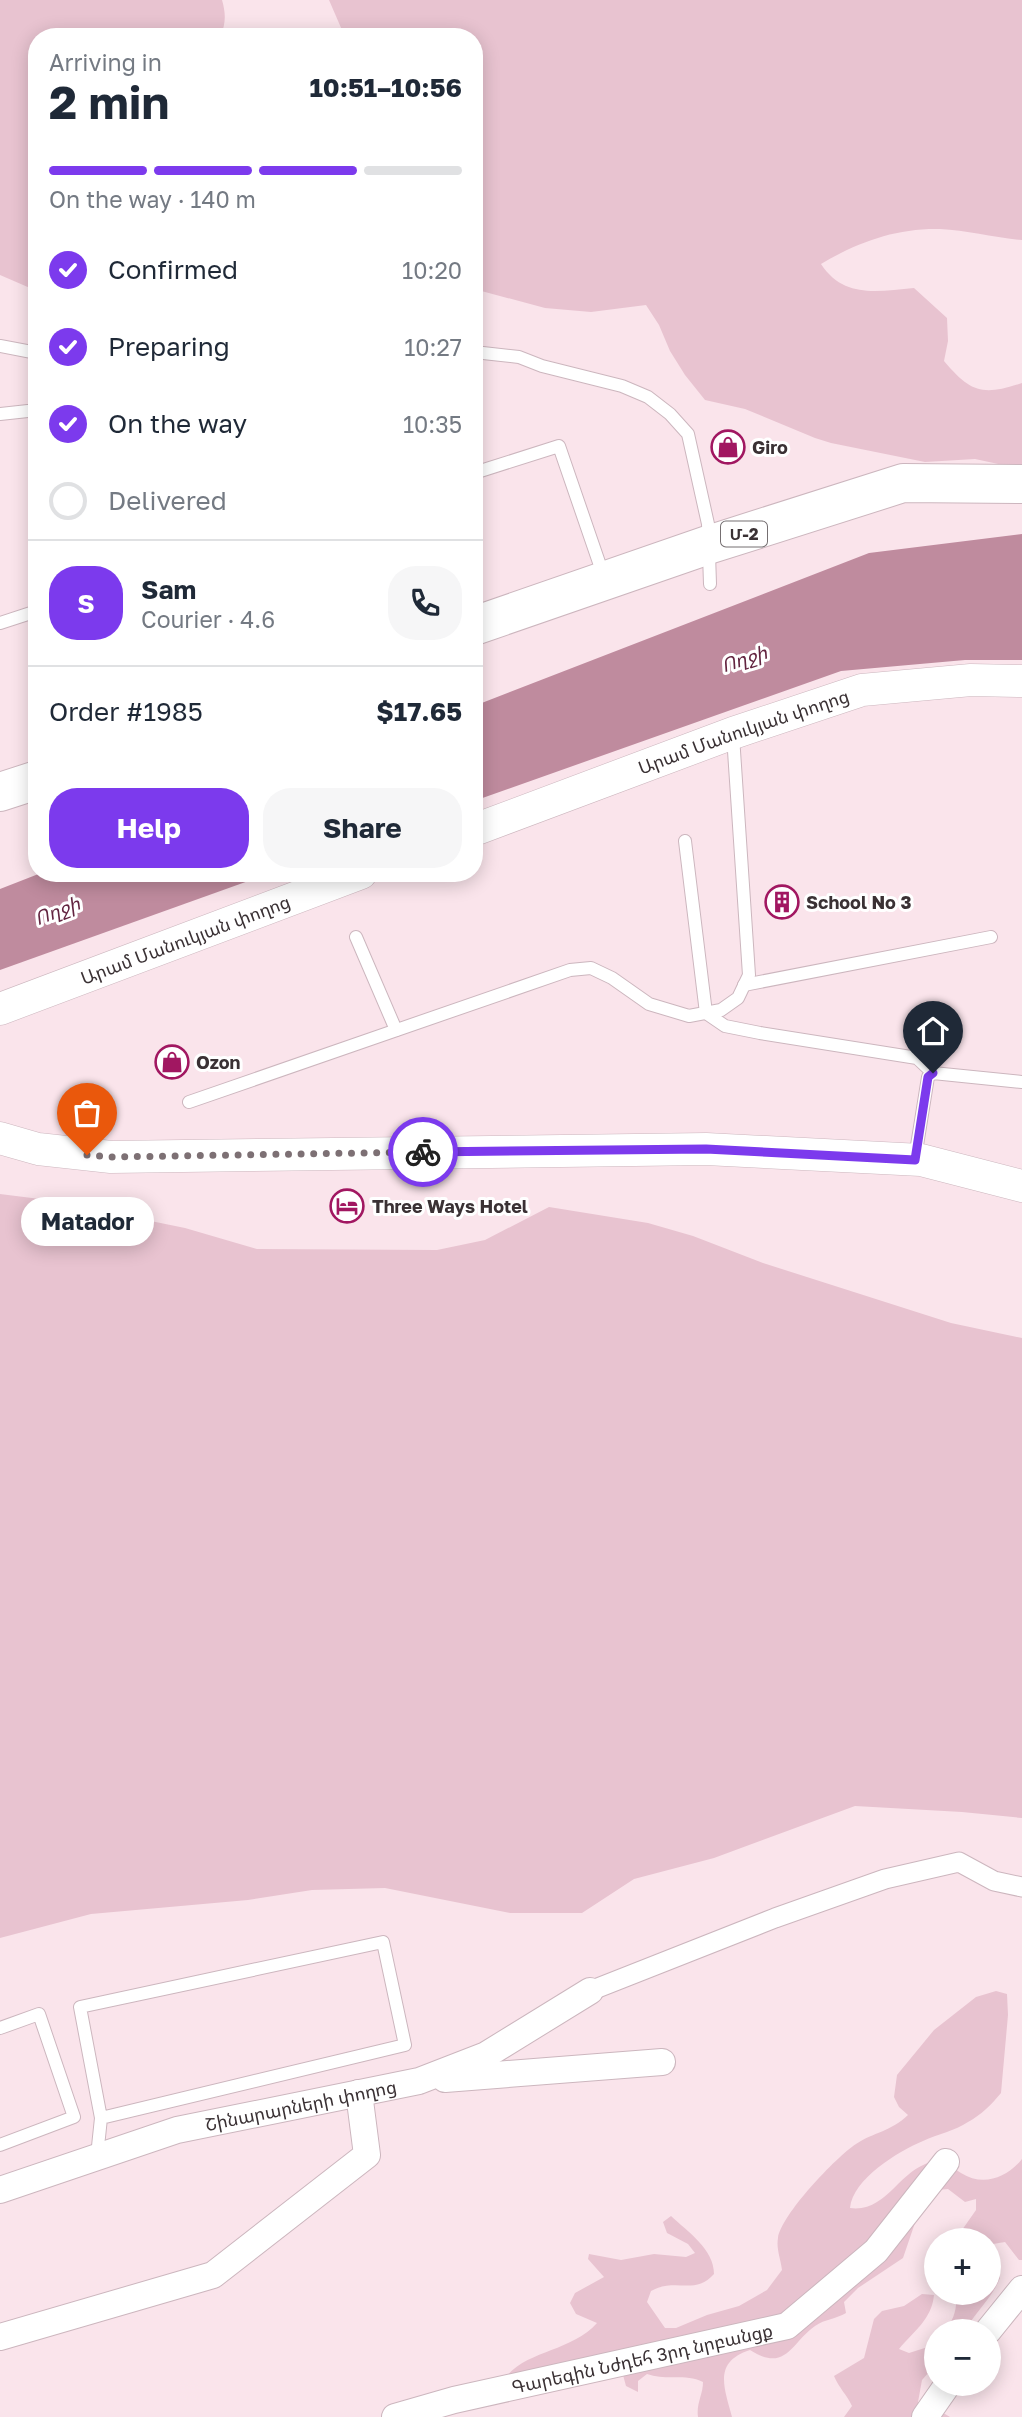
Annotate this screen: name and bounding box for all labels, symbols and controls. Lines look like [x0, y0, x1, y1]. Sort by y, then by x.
text: Arriving in [49, 48, 162, 76]
text: 10:51–10:56 [309, 72, 462, 103]
text: 2 min [49, 74, 169, 129]
text: On the way · 140 m [49, 185, 256, 213]
icon: check [49, 251, 87, 289]
text: Confirmed [108, 254, 238, 285]
text: 10:20 [402, 256, 462, 284]
icon: check [49, 328, 87, 366]
text: Preparing [108, 331, 230, 362]
text: 10:27 [404, 333, 462, 361]
icon: check [49, 405, 87, 443]
text: On the way [108, 408, 247, 439]
text: 10:35 [403, 410, 462, 438]
shop icon: Giro [709, 428, 747, 466]
place label: Giro [752, 436, 788, 458]
text: Delivered [108, 485, 227, 516]
road number: Մ-2 [721, 522, 767, 547]
button: phone [388, 566, 462, 640]
text: Sam [141, 574, 196, 605]
text: S [77, 588, 95, 619]
text: Courier · 4.6 [141, 605, 275, 633]
water label: Ողջի [718, 640, 771, 677]
street label: Արամ Մանուկյան փողոց [635, 684, 852, 779]
text: Order #1985 [49, 696, 203, 727]
text: $17.65 [376, 696, 462, 727]
button: Help [49, 788, 249, 868]
button: Share [263, 788, 462, 868]
building icon: School No 3 [763, 883, 801, 921]
street label: Արամ Մանուկյան փողոց [78, 890, 293, 989]
water label: Ողջի [31, 891, 84, 930]
place label: School No 3 [806, 891, 911, 913]
pin [903, 1001, 963, 1073]
icon: home [914, 1012, 952, 1050]
shop icon: Ozon [153, 1043, 191, 1081]
place label: Ozon [196, 1051, 241, 1073]
pin [57, 1083, 117, 1155]
icon: bag [68, 1094, 106, 1132]
courier [388, 1117, 458, 1187]
icon: bike [404, 1133, 442, 1171]
hotel icon: Three Ways Hotel [328, 1187, 366, 1225]
place label: Three Ways Hotel [372, 1195, 528, 1217]
callout: Matador [20, 1197, 154, 1246]
text: Matador [41, 1207, 134, 1235]
street label: Շինարարների փողոց [203, 2075, 398, 2135]
map controls [924, 2228, 1001, 2396]
button: + [924, 2228, 1001, 2305]
street label: Գարեգին Նժդեհ 3րդ նրբանցք [509, 2319, 775, 2398]
button: − [924, 2319, 1001, 2396]

